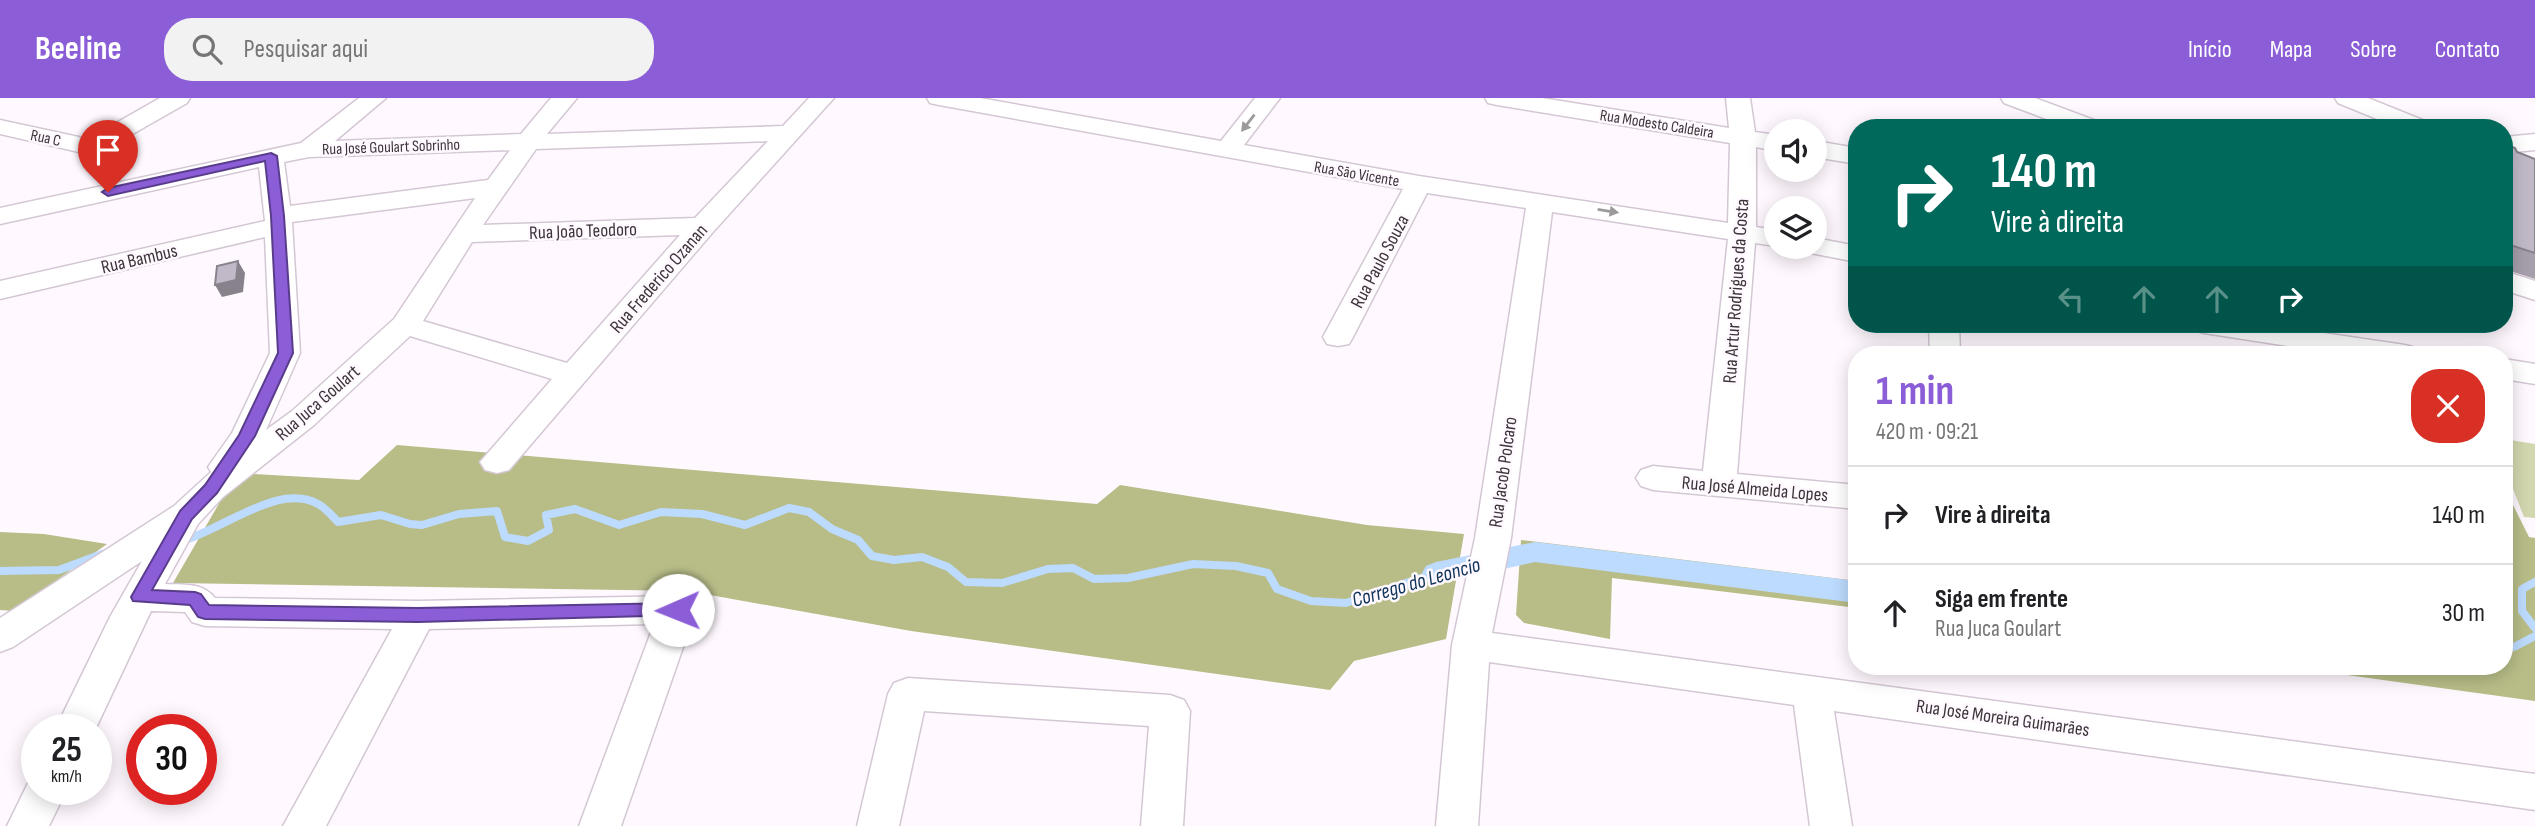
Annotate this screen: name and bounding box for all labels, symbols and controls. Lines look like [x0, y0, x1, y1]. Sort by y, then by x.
search box [164, 18, 654, 81]
text: Beeline [35, 29, 122, 69]
icon: search [188, 30, 226, 68]
text: Pesquisar aqui [244, 34, 368, 65]
text: Início [2188, 35, 2232, 64]
text: Mapa [2270, 35, 2312, 64]
text: Sobre [2350, 35, 2397, 64]
text: Contato [2435, 35, 2500, 64]
street label: Rua Modesto Caldeira [1599, 106, 1715, 143]
one-way arrow [1240, 114, 1255, 132]
map controls [1764, 119, 1827, 259]
button: sound [1764, 119, 1827, 182]
pin [78, 120, 138, 192]
street label: Rua C [29, 126, 63, 151]
icon: arrive [89, 131, 127, 169]
street label: Rua José Goulart Sobrinho [322, 136, 460, 159]
text: 140 m [1991, 143, 2097, 202]
icon: right [1876, 147, 1967, 238]
street label: Rua São Vicente [1313, 158, 1401, 191]
button: layers [1764, 196, 1827, 259]
street label: Rua Artur Rodrigues da Costa [1719, 198, 1754, 384]
text: Vire à direita [1991, 203, 2124, 242]
one-way arrow [1597, 206, 1619, 217]
street label: Rua Paulo Souza [1346, 211, 1415, 312]
street label: Rua João Teodoro [529, 218, 637, 245]
street label: Rua Frederico Ozanan [605, 220, 713, 338]
street label: Rua Bambus [99, 239, 180, 279]
icon: left [2052, 280, 2090, 318]
icon: ahead [2125, 280, 2163, 318]
icon: ahead [2198, 280, 2236, 318]
icon: right [2271, 280, 2309, 318]
street label: Rua Juca Goulart [271, 360, 365, 446]
text: 1 min [1876, 366, 1954, 417]
button: close [2411, 369, 2485, 443]
street label: Rua Jacob Polcaro [1484, 415, 1523, 529]
text: 420 m · 09:21 [1876, 418, 1978, 446]
street label: Rua José Almeida Lopes [1681, 472, 1829, 507]
icon: right [1876, 496, 1914, 534]
text: Vire à direita [1935, 500, 2051, 531]
text: 140 m [2433, 500, 2485, 531]
water label: Corrego do Leoncio [1349, 552, 1484, 613]
position arrow [641, 573, 715, 647]
text: Siga em frente [1935, 584, 2068, 615]
icon: ahead [1876, 594, 1914, 632]
text: 30 m [2442, 598, 2485, 629]
text: Rua Juca Goulart [1935, 615, 2061, 643]
street label: Rua José Moreira Guimarães [1915, 695, 2091, 742]
speed limit sign: 30 [126, 714, 217, 805]
text: 25 [51, 729, 82, 772]
text: km/h [51, 766, 82, 787]

